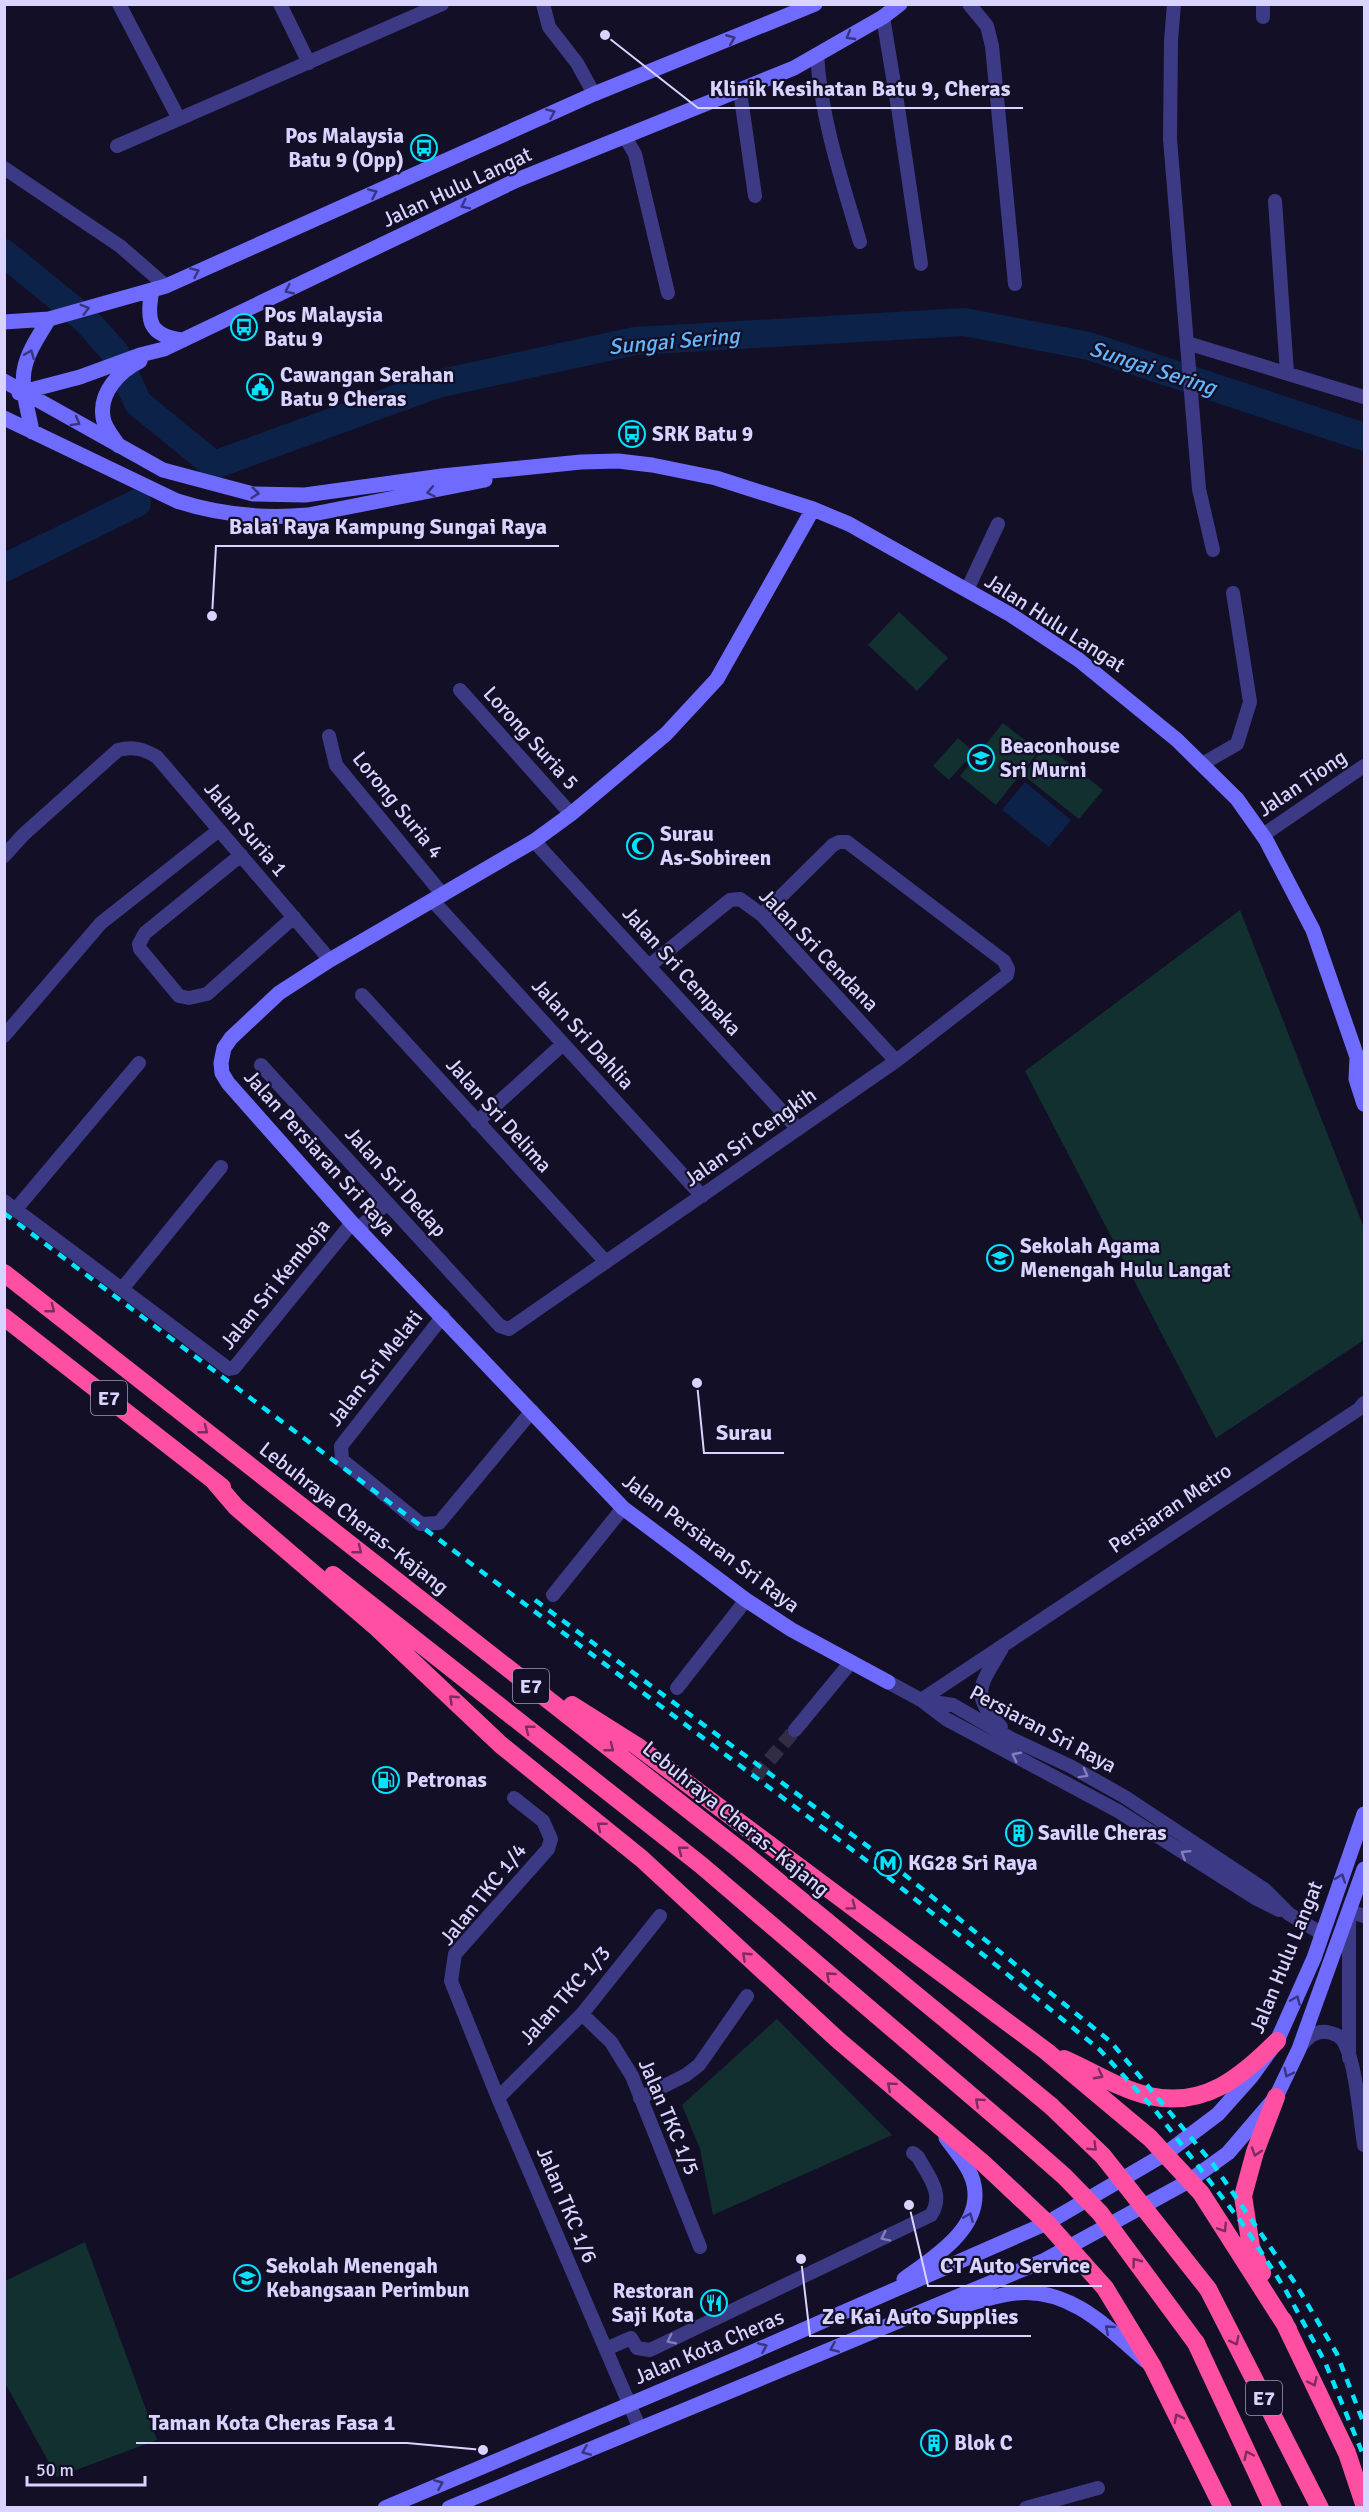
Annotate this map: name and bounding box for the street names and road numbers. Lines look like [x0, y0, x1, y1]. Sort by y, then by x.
street label: Jalan Hulu Langat [378, 141, 536, 233]
street label: Jalan Hulu Langat [980, 568, 1130, 678]
street label: Lorong Suria 5 [478, 681, 584, 795]
street label: Jalan Tiong [1252, 744, 1352, 822]
street label: Lorong Suria 4 [347, 746, 449, 864]
street label: Jalan Suria 1 [199, 776, 293, 882]
street label: Jalan Sri Cendana [754, 883, 884, 1017]
street label: Jalan Sri Cempaka [617, 901, 747, 1041]
street label: Jalan Sri Dahlia [526, 973, 640, 1095]
street label: Jalan Sri Delima [441, 1052, 557, 1178]
street label: Jalan Persiaran Sri Raya [238, 1064, 402, 1242]
street label: Jalan Sri Cengkih [679, 1082, 821, 1192]
street label: Jalan Sri Dedap [340, 1121, 452, 1243]
street label: Jalan Sri Kemboja [214, 1213, 336, 1355]
street label: Jalan Sri Melati [322, 1305, 428, 1431]
road number: E7 [91, 1381, 127, 1415]
street label: Lebuhraya Cheras–Kajang [254, 1436, 454, 1600]
street label: Persiaran Metro [1104, 1457, 1236, 1559]
street label: Jalan Persiaran Sri Raya [617, 1468, 805, 1618]
road number: E7 [513, 1669, 549, 1703]
street label: Persiaran Sri Raya [965, 1679, 1121, 1779]
street label: Lebuhraya Cheras–Kajang [637, 1736, 835, 1902]
street label: Jalan TKC 1/4 [434, 1838, 532, 1950]
street label: Jalan Hulu Langat [1244, 1877, 1328, 2037]
street label: Jalan TKC 1/3 [514, 1940, 616, 2050]
street label: Jalan TKC 1/5 [633, 2055, 705, 2179]
street label: Jalan TKC 1/6 [531, 2143, 603, 2267]
street label: Jalan Kota Cheras [630, 2304, 788, 2390]
road number: E7 [1246, 2381, 1282, 2415]

